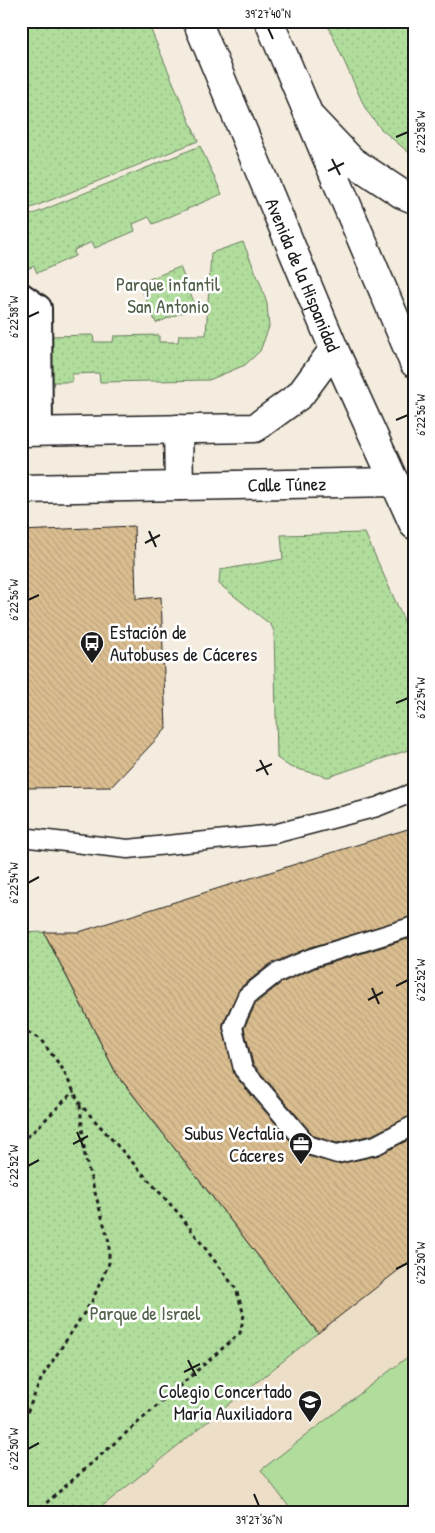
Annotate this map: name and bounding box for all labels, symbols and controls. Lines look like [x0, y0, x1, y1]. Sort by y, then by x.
text: 39°27'40"N [245, 5, 291, 22]
text: 6°22'58"W [412, 110, 429, 153]
street label: Avenida de la Hispanidad [259, 194, 347, 356]
park label: Parque infantil San Antonio [116, 271, 221, 319]
text: 6°22'58"W [5, 295, 22, 338]
text: 6°22'56"W [412, 394, 429, 436]
street label: Calle Túnez [247, 470, 327, 498]
text: 6°22'56"W [5, 579, 22, 621]
place label: Estación de Autobuses de Cáceres [110, 619, 257, 667]
bus stop icon: Estación de Autobuses de Cáceres [79, 630, 105, 664]
text: 6°22'54"W [412, 677, 429, 719]
text: 6°22'54"W [5, 862, 22, 904]
text: 6°22'52"W [412, 958, 429, 1001]
place label: Subus Vectalia Cáceres [184, 1120, 285, 1168]
office icon: Subus Vectalia Cáceres [288, 1131, 314, 1165]
text: 6°22'52"W [5, 1144, 22, 1187]
text: 6°22'50"W [412, 1241, 429, 1284]
park label: Parque de Israel [90, 1300, 201, 1326]
place label: Colegio Concertado María Auxiliadora [159, 1378, 293, 1426]
school or university icon: Colegio Concertado María Auxiliadora [297, 1389, 323, 1423]
text: 6°22'50"W [5, 1427, 22, 1470]
text: 39°27'36"N [236, 1511, 282, 1528]

